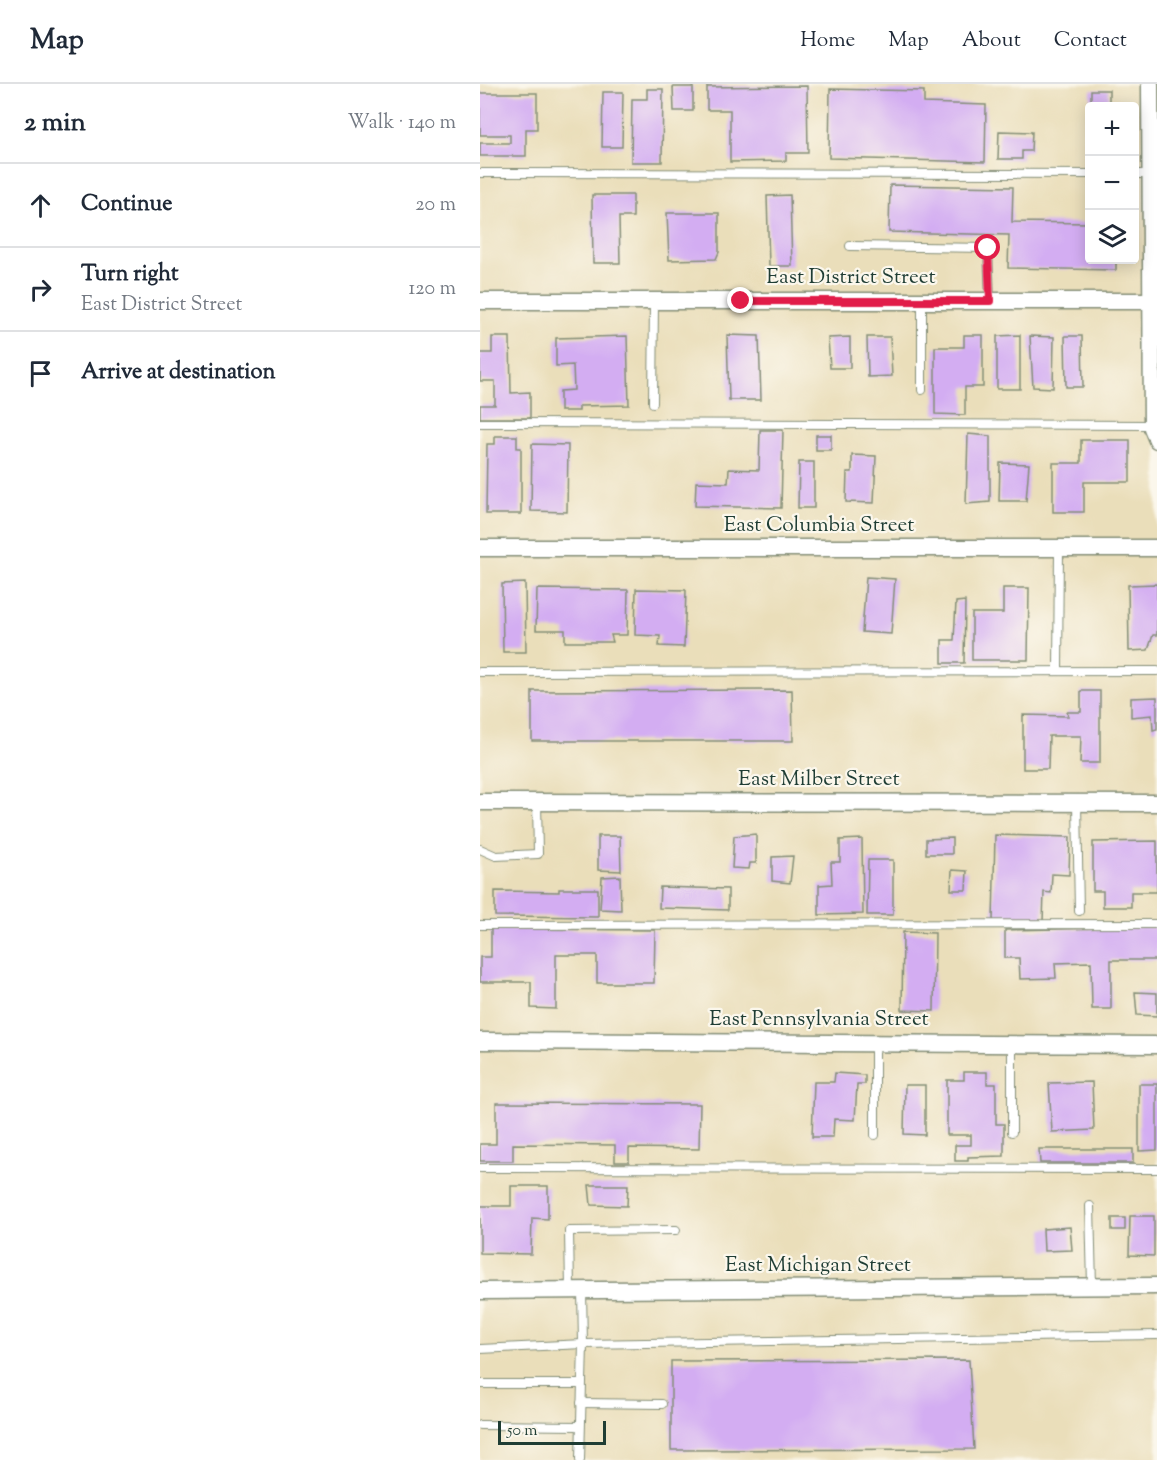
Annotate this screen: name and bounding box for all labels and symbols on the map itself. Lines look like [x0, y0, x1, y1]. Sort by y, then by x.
route start [974, 234, 1000, 260]
street label: East District Street [766, 263, 936, 293]
route end [727, 287, 753, 313]
street label: East Columbia Street [724, 511, 914, 541]
street label: East Milber Street [738, 765, 900, 795]
street label: East Pennsylvania Street [709, 1005, 929, 1035]
street label: East Michigan Street [725, 1251, 911, 1281]
scale bar [498, 1418, 606, 1446]

